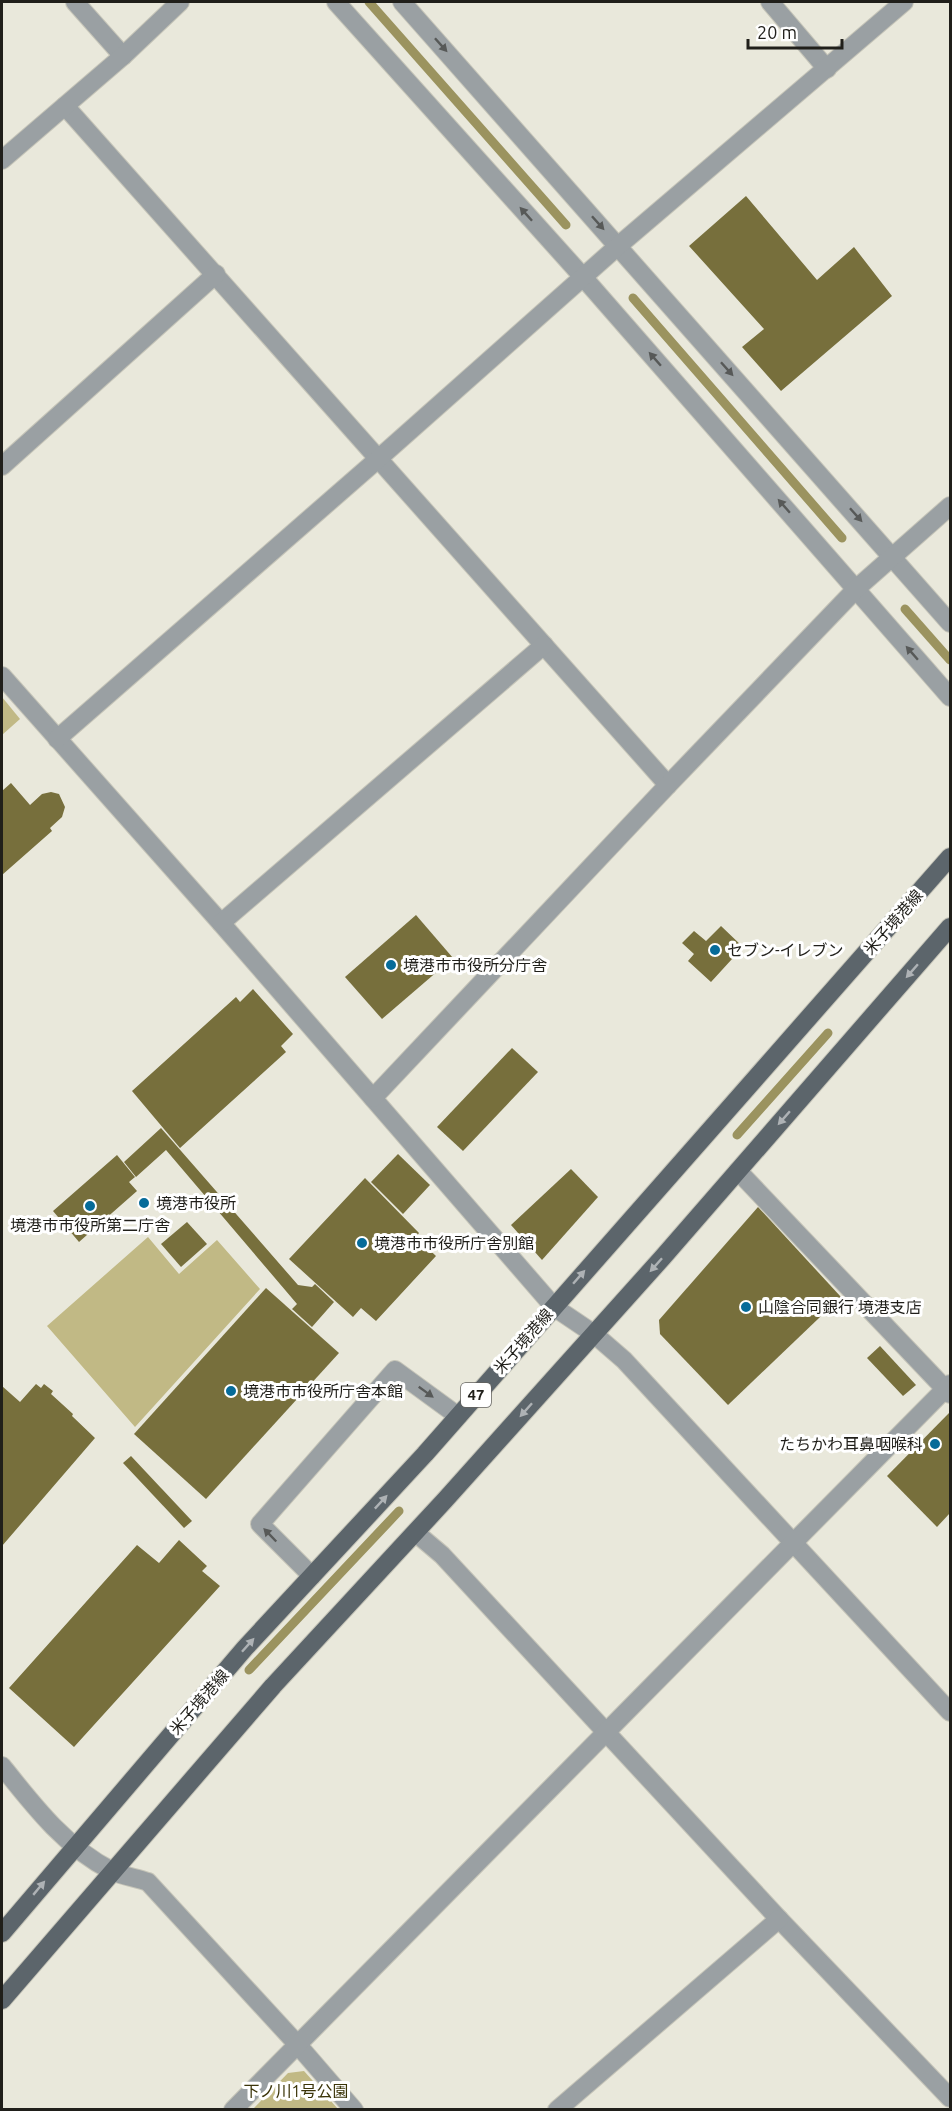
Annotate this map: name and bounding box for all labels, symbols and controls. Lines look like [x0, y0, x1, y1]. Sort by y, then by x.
scale bar [748, 12, 842, 50]
text: 20 m [757, 22, 797, 42]
one-way arrow [434, 37, 447, 52]
one-way arrow [519, 206, 533, 221]
one-way arrow [591, 215, 604, 230]
one-way arrow [648, 352, 662, 367]
one-way arrow [720, 361, 734, 376]
one-way arrow [778, 499, 791, 514]
one-way arrow [849, 507, 863, 522]
one-way arrow [906, 646, 919, 661]
street label: 米子境港線 [860, 886, 926, 958]
place label: セブン-イレブン [727, 941, 844, 959]
marker: セブン-イレブン [708, 943, 722, 957]
place label: 境港市市役所分庁舎 [403, 956, 547, 974]
marker: 境港市市役所分庁舎 [384, 958, 398, 972]
one-way arrow [906, 963, 919, 978]
one-way arrow [778, 1110, 791, 1125]
place label: 境港市役所 [156, 1194, 236, 1212]
marker: 境港市役所 [137, 1196, 151, 1210]
marker: 境港市市役所第二庁舎 [83, 1199, 97, 1213]
place label: 境港市市役所第二庁舎 [10, 1216, 170, 1234]
place label: 境港市市役所庁舎別館 [374, 1234, 534, 1252]
marker: 境港市市役所庁舎別館 [355, 1236, 369, 1250]
one-way arrow [649, 1257, 663, 1272]
one-way arrow [572, 1270, 585, 1285]
place label: 山陰合同銀行 境港支店 [758, 1298, 922, 1316]
marker: 山陰合同銀行 境港支店 [739, 1300, 753, 1314]
street label: 米子境港線 [490, 1305, 556, 1377]
place label: 境港市市役所庁舎本館 [243, 1382, 403, 1400]
road number: 47 [461, 1383, 491, 1407]
marker: 境港市市役所庁舎本館 [224, 1384, 238, 1398]
one-way arrow [417, 1386, 433, 1398]
one-way arrow [520, 1402, 533, 1417]
place label: たちかわ耳鼻咽喉科 [779, 1435, 923, 1453]
marker: たちかわ耳鼻咽喉科 [928, 1437, 942, 1451]
one-way arrow [373, 1495, 387, 1509]
one-way arrow [264, 1528, 278, 1542]
one-way arrow [241, 1638, 254, 1653]
street label: 米子境港線 [166, 1666, 232, 1738]
one-way arrow [32, 1881, 45, 1896]
park label: 下ノ川1号公園 [243, 2082, 349, 2100]

